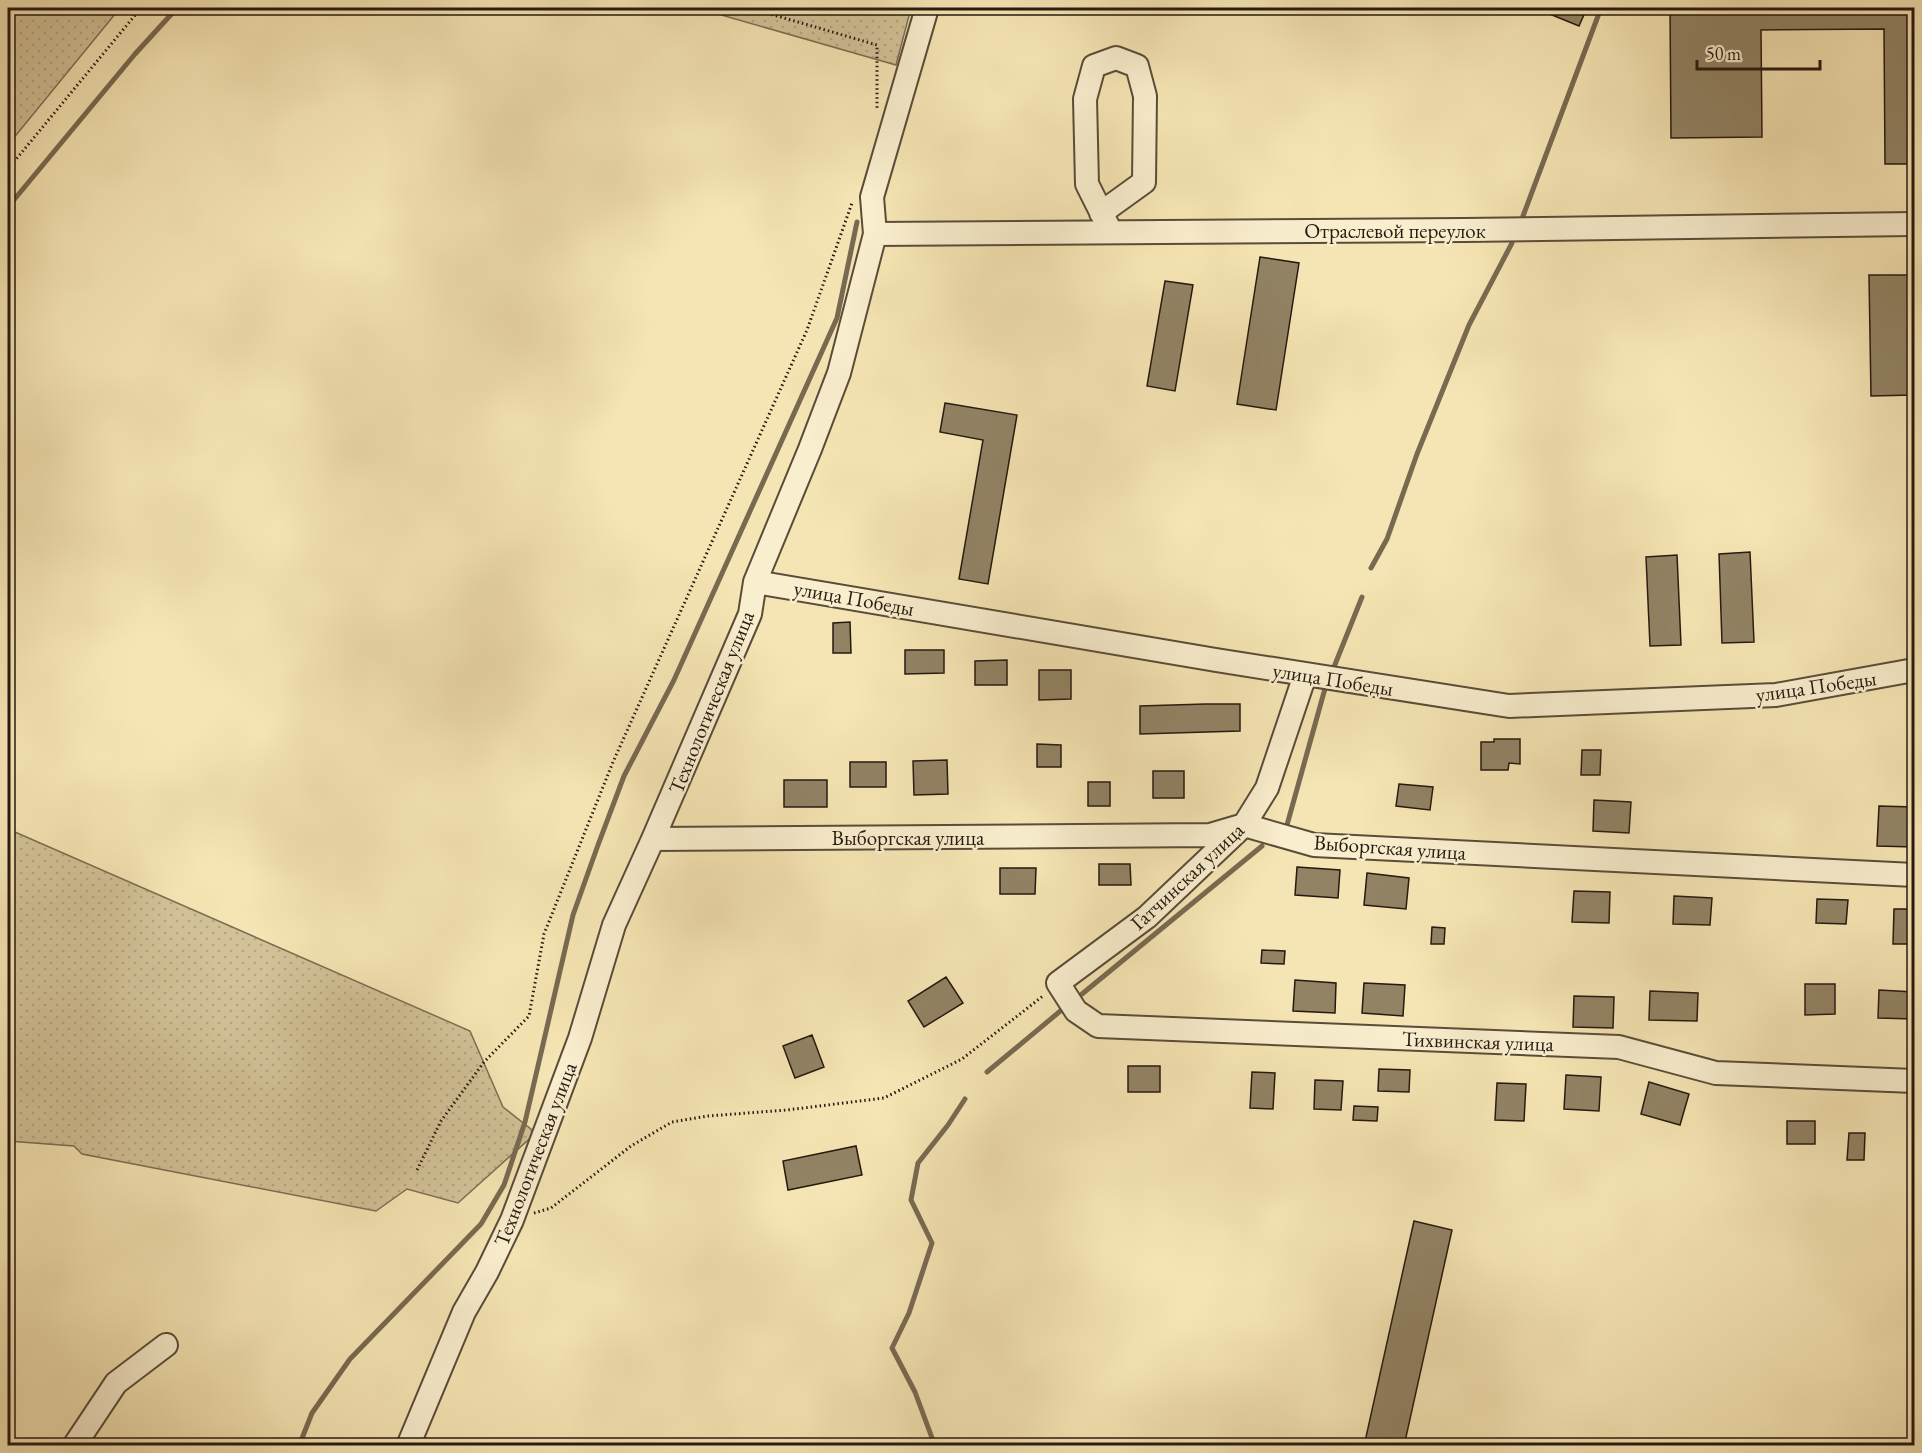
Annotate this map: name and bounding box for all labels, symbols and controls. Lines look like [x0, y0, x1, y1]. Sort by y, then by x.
scale bar [1697, 33, 1820, 71]
text: 50 m [1706, 42, 1741, 65]
street label: Отраслевой переулок [1304, 217, 1486, 244]
street label: улица Победы [792, 574, 916, 622]
street label: Технологическая улица [662, 606, 760, 797]
street label: улица Победы [1271, 656, 1395, 702]
street label: улица Победы [1754, 664, 1878, 708]
street label: Гатчинская улица [1124, 816, 1250, 936]
street label: Выборгская улица [832, 824, 985, 851]
street label: Выборгская улица [1313, 828, 1468, 866]
street label: Тихвинская улица [1402, 1025, 1555, 1057]
street label: Технологическая улица [487, 1058, 583, 1250]

